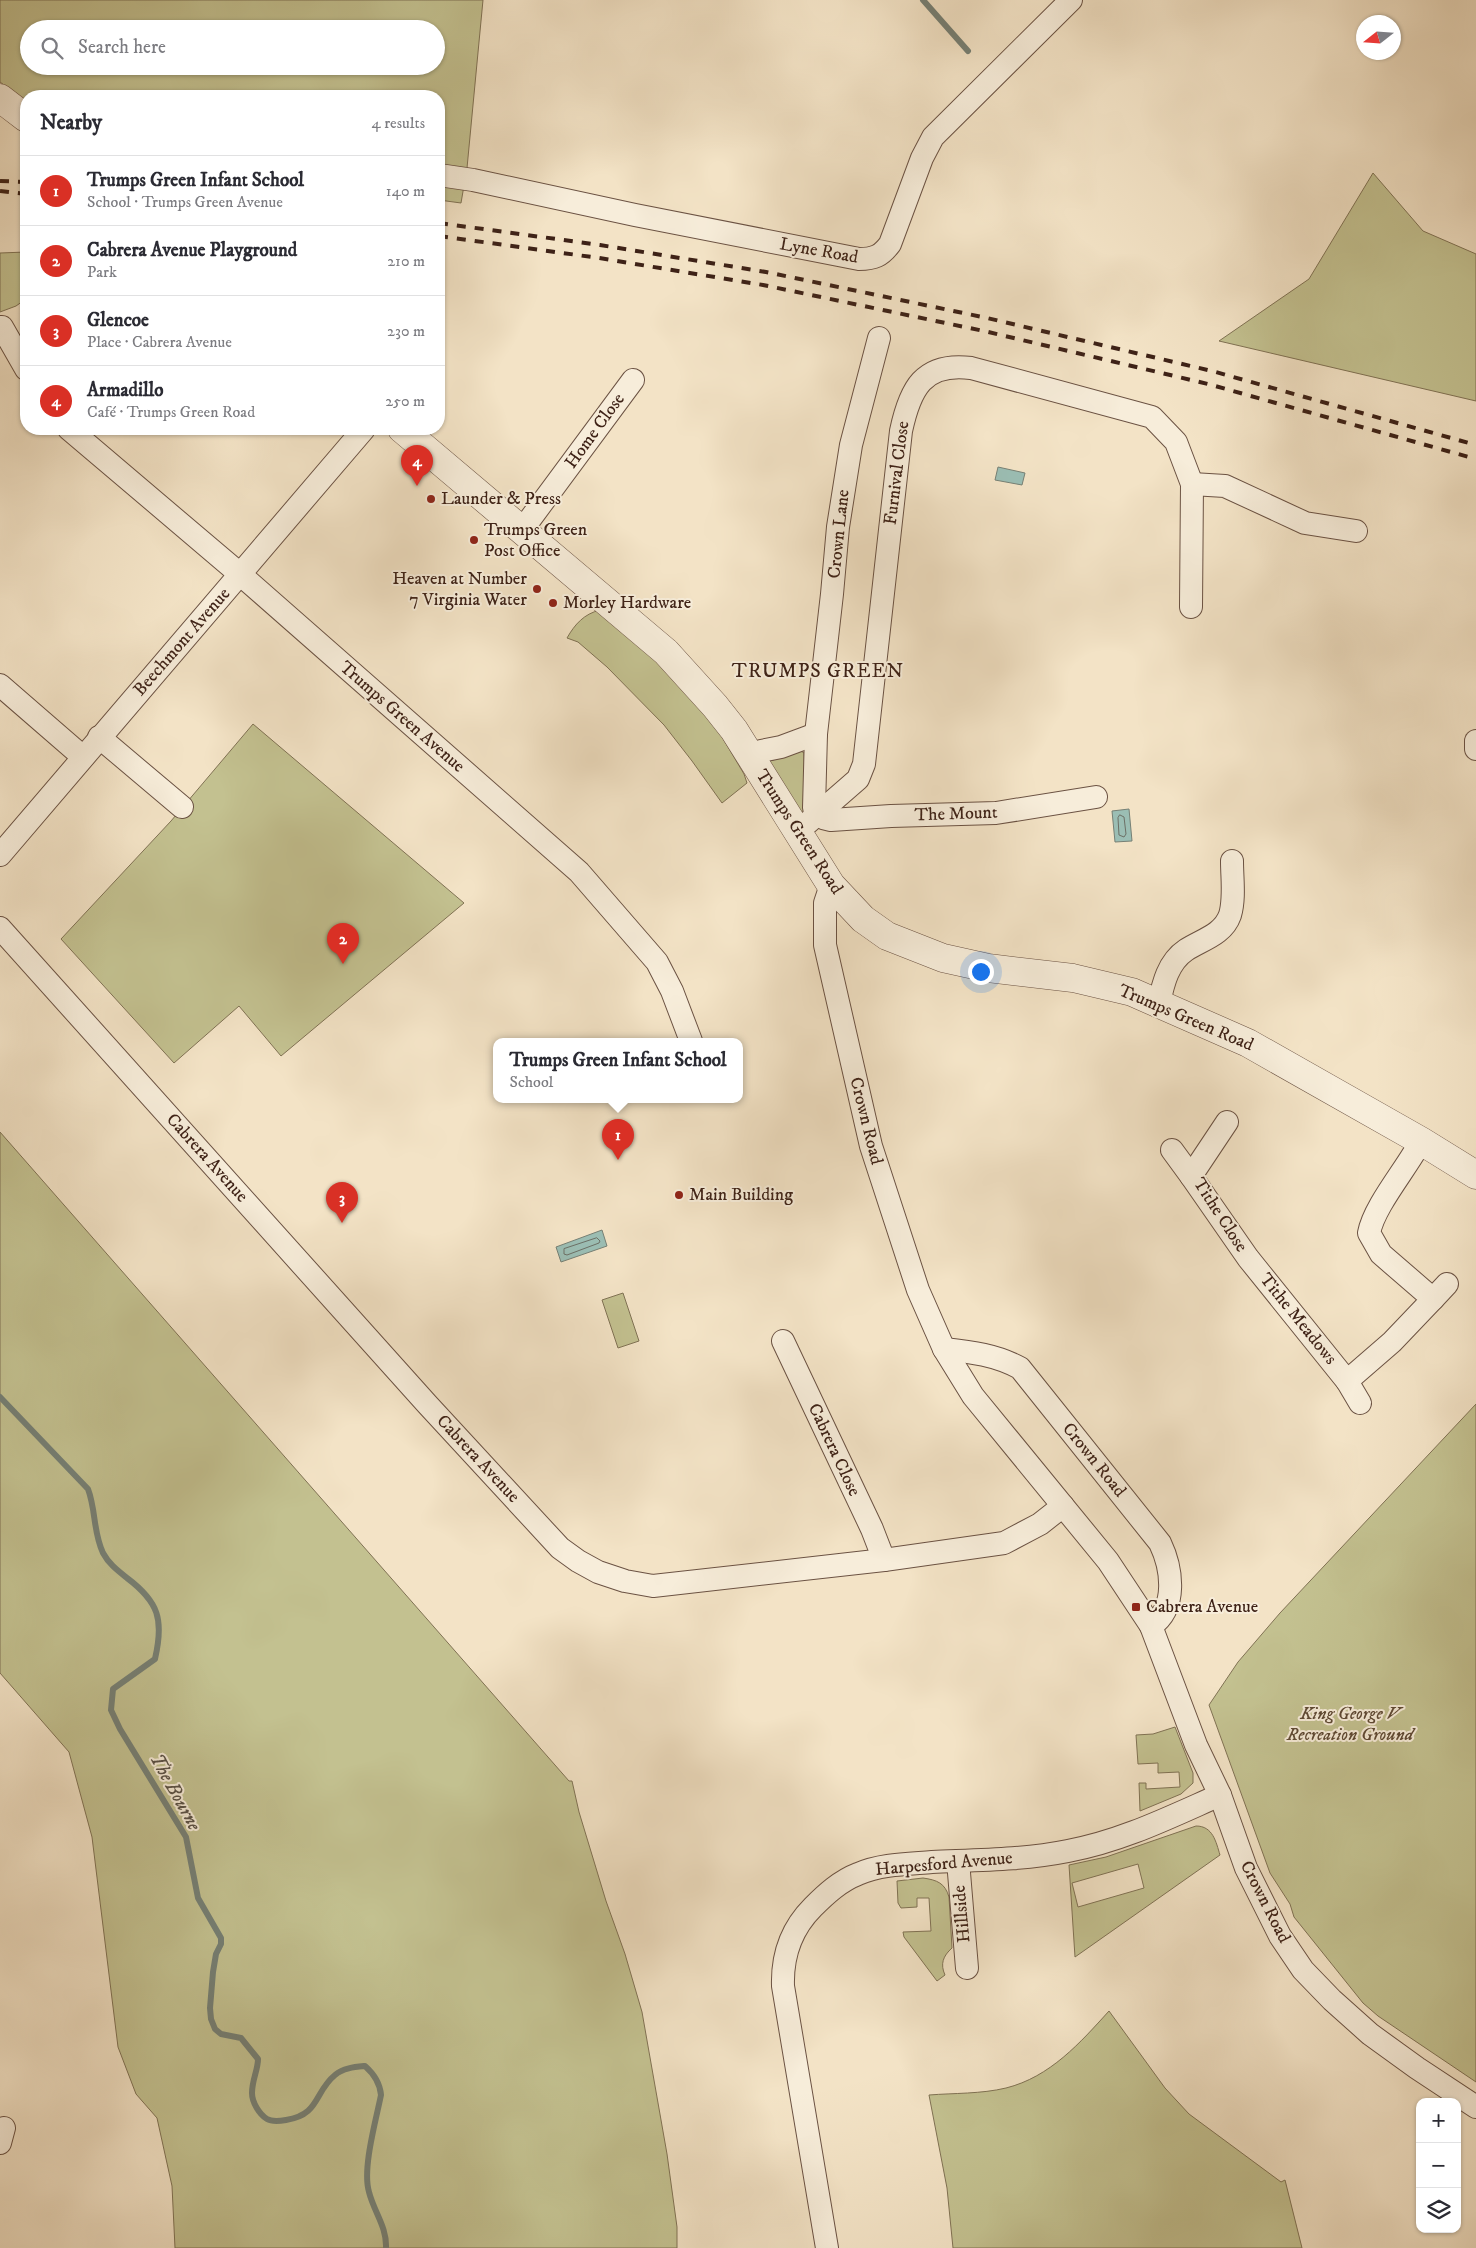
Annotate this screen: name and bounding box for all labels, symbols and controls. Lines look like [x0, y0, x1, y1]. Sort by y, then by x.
north arrow [1356, 15, 1401, 60]
search box [20, 20, 445, 75]
icon: search [38, 34, 66, 62]
text: Search here [78, 36, 166, 59]
text: Nearby [40, 110, 102, 136]
text: 4 results [372, 113, 425, 133]
text: Trumps Green Infant School [87, 169, 304, 192]
text: 1 [53, 181, 59, 201]
text: 140 m [386, 181, 425, 201]
text: School · Trumps Green Avenue [87, 192, 283, 212]
street label: Lyne Road [778, 233, 860, 269]
text: Cabrera Avenue Playground [87, 239, 297, 262]
text: 2 [52, 251, 60, 271]
text: 210 m [387, 251, 425, 271]
text: Park [87, 262, 117, 282]
text: Glencoe [87, 309, 149, 332]
text: 3 [53, 321, 59, 341]
text: 230 m [387, 321, 425, 341]
text: Place · Cabrera Avenue [87, 332, 232, 352]
text: Armadillo [87, 379, 163, 402]
street label: Home Close [560, 389, 630, 473]
text: 4 [51, 391, 61, 411]
text: 250 m [385, 391, 425, 411]
text: Café · Trumps Green Road [87, 402, 255, 422]
street label: Furnival Close [880, 420, 914, 526]
pin: 4 [401, 445, 433, 486]
place label: Launder & Press [441, 488, 561, 510]
street label: Crown Lane [823, 488, 855, 580]
marker: Launder & Press [425, 493, 437, 505]
place label: Trumps Green Post Office [484, 519, 588, 562]
marker: Trumps Green Post Office [468, 534, 480, 546]
place label: Heaven at Number 7 Virginia Water [392, 568, 527, 611]
street label: Beechmont Avenue [129, 583, 235, 701]
marker: Heaven at Number 7 Virginia Water [531, 583, 543, 595]
place label: Morley Hardware [563, 592, 691, 614]
marker: Morley Hardware [547, 597, 559, 609]
street label: Trumps Green Avenue [335, 657, 469, 777]
district label: TRUMPS GREEN [732, 659, 904, 684]
street label: Trumps Green Road [750, 765, 848, 899]
street label: The Mount [914, 802, 998, 826]
pin: 2 [327, 923, 359, 964]
your location [968, 959, 994, 985]
street label: Trumps Green Road [1115, 980, 1257, 1056]
popup [493, 1038, 743, 1103]
text: Trumps Green Infant School [509, 1049, 727, 1072]
text: School [509, 1072, 553, 1092]
street label: Crown Road [845, 1075, 887, 1167]
street label: Cabrera Avenue [161, 1109, 253, 1207]
pin: 1 [602, 1119, 634, 1160]
street label: Tithe Close [1188, 1174, 1252, 1256]
pin: 3 [326, 1182, 358, 1223]
place label: Main Building [689, 1184, 793, 1206]
marker: Main Building [673, 1189, 685, 1201]
street label: Tithe Meadows [1254, 1269, 1342, 1369]
street label: Cabrera Close [803, 1400, 865, 1500]
street label: Cabrera Avenue [432, 1410, 524, 1508]
street label: Crown Road [1057, 1418, 1131, 1502]
place label: Cabrera Avenue [1146, 1596, 1258, 1618]
marker: Cabrera Avenue [1130, 1601, 1142, 1613]
park label: King George V Recreation Ground [1286, 1703, 1416, 1746]
water label: The Bourne [144, 1749, 206, 1835]
street label: Harpesford Avenue [874, 1847, 1014, 1881]
street label: Crown Road [1235, 1857, 1295, 1947]
street label: Hillside [949, 1884, 975, 1944]
map controls [1416, 2098, 1461, 2233]
button: + [1416, 2098, 1461, 2143]
button: − [1416, 2143, 1461, 2188]
button: layers [1416, 2188, 1461, 2233]

